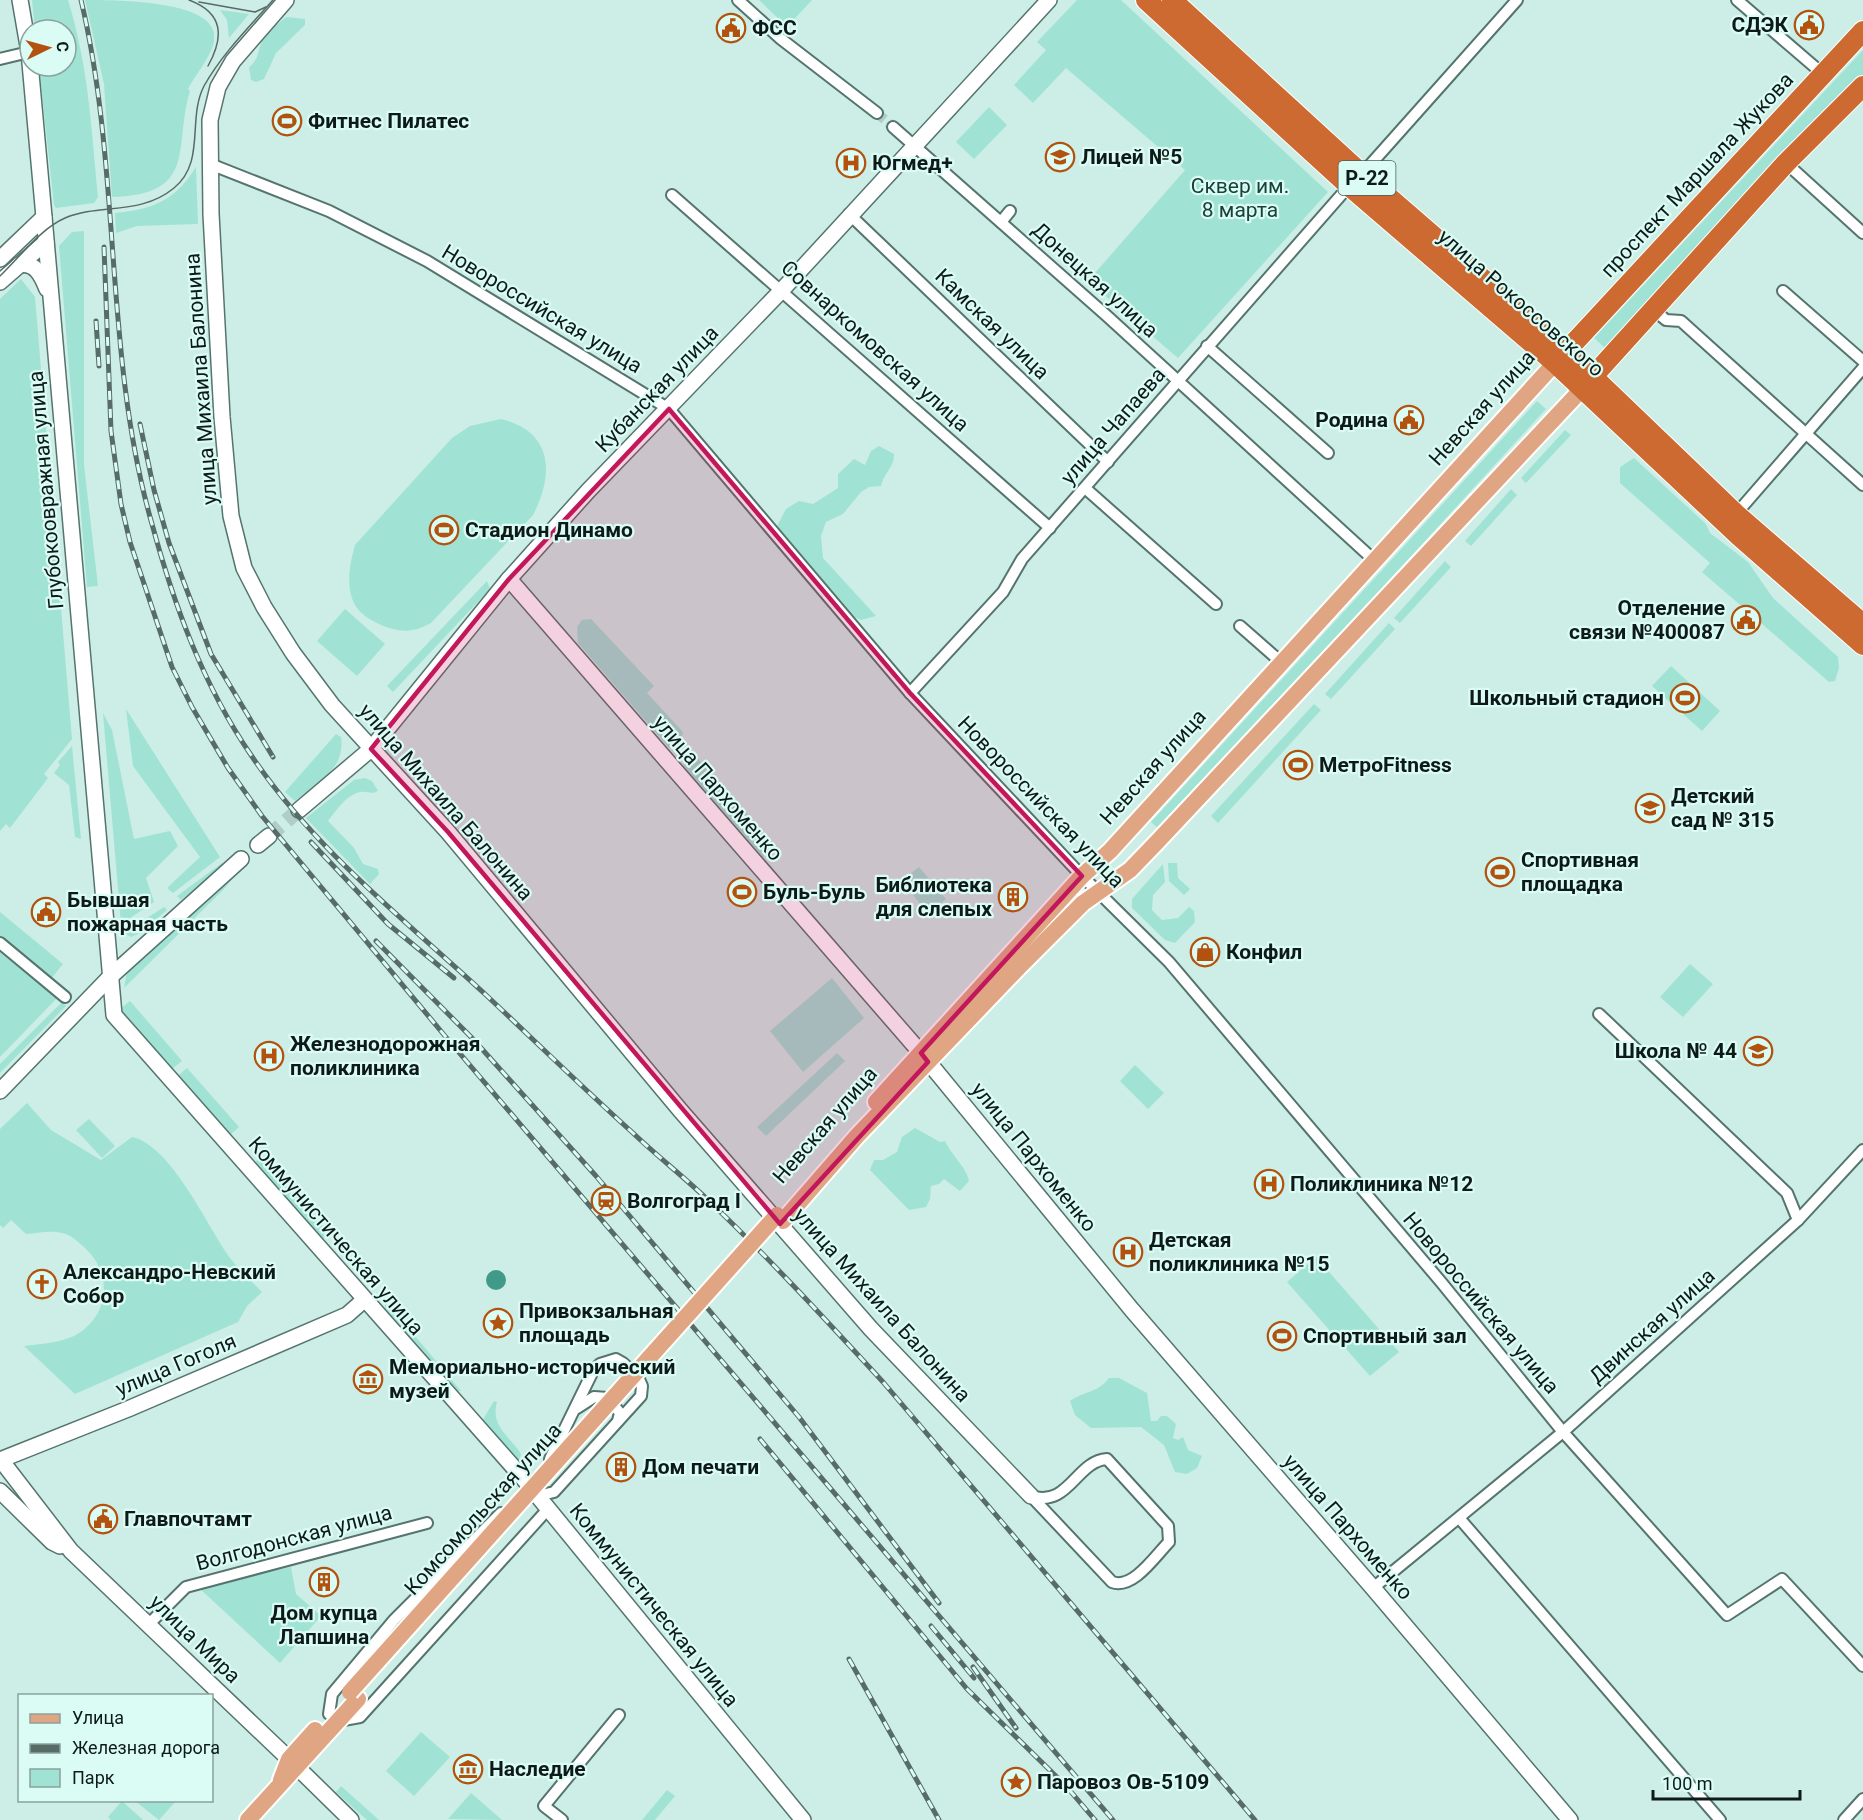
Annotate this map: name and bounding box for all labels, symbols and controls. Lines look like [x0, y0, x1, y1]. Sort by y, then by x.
public building icon: СДЭК [1793, 9, 1825, 41]
public building icon: ФСС [715, 12, 747, 44]
place label: СДЭК [1731, 13, 1788, 37]
place label: ФСС [752, 16, 797, 40]
north arrow [18, 18, 78, 78]
text: С [53, 41, 72, 53]
street label: проспект Маршала Жукова [1596, 68, 1798, 282]
sports icon: Фитнес Пилатес [271, 105, 303, 137]
place label: Фитнес Пилатес [308, 109, 469, 133]
school or university icon: Лицей №5 [1044, 141, 1076, 173]
place label: Лицей №5 [1081, 145, 1182, 169]
hospital icon: Югмед+ [835, 147, 867, 179]
place label: Югмед+ [872, 151, 953, 175]
road number: Р-22 [1338, 161, 1396, 195]
park label: Сквер им. 8 марта [1191, 174, 1289, 222]
street label: Донецкая улица [1027, 217, 1163, 343]
street label: улица Рокоссовского [1433, 224, 1609, 382]
street label: Новороссийская улица [438, 240, 646, 378]
street label: улица Михаила Балонина [180, 252, 222, 506]
street label: Совнаркомовская улица [776, 256, 974, 436]
street label: Камская улица [930, 264, 1054, 384]
street label: Кубанская улица [591, 321, 723, 457]
street label: Невская улица [1424, 346, 1540, 470]
street label: улица Чапаева [1056, 363, 1170, 489]
street label: Глубокоовражная улица [24, 370, 68, 610]
public building icon: Родина [1393, 404, 1425, 436]
place label: Родина [1315, 408, 1388, 432]
sports icon: Стадион Динамо [428, 514, 460, 546]
place label: Стадион Динамо [465, 518, 633, 542]
place label: Отделение связи №400087 [1569, 596, 1725, 644]
public building icon: Отделение связи №400087 [1730, 604, 1762, 636]
sports icon: Школьный стадион [1669, 682, 1701, 714]
place label: Школьный стадион [1469, 686, 1664, 710]
street label: улица Михаила Балонина [354, 699, 538, 905]
street label: Невская улица [1095, 705, 1211, 829]
street label: улица Пархоменко [648, 710, 788, 866]
street label: Новороссийская улица [953, 711, 1129, 893]
sports icon: МетроFitness [1282, 749, 1314, 781]
place label: МетроFitness [1319, 753, 1452, 777]
place label: Детский сад № 315 [1671, 784, 1774, 832]
school or university icon: Детский сад № 315 [1634, 792, 1666, 824]
place label: Спортивная площадка [1521, 848, 1639, 896]
sports icon: Спортивная площадка [1484, 856, 1516, 888]
place label: Библиотека для слепых [875, 873, 992, 921]
sports icon: Буль-Буль [726, 876, 758, 908]
place label: Буль-Буль [763, 880, 865, 904]
building icon: Библиотека для слепых [997, 881, 1029, 913]
place label: Бывшая пожарная часть [67, 888, 228, 936]
public building icon: Бывшая пожарная часть [30, 896, 62, 928]
shop icon: Конфил [1189, 936, 1221, 968]
place label: Конфил [1226, 940, 1302, 964]
place label: Железнодорожная поликлиника [290, 1032, 481, 1080]
school or university icon: Школа № 44 [1742, 1035, 1774, 1067]
place label: Школа № 44 [1615, 1039, 1737, 1063]
hospital icon: Железнодорожная поликлиника [253, 1040, 285, 1072]
street label: Невская улица [768, 1062, 882, 1188]
street label: улица Пархоменко [966, 1078, 1102, 1236]
street label: Коммунистическая улица [243, 1132, 429, 1340]
hospital icon: Поликлиника №12 [1253, 1168, 1285, 1200]
place label: Поликлиника №12 [1290, 1172, 1473, 1196]
station icon: Волгоград I [590, 1185, 622, 1217]
place label: Волгоград I [627, 1189, 741, 1213]
street label: улица Михаила Балонина [789, 1203, 975, 1407]
street label: Новороссийская улица [1398, 1208, 1564, 1398]
place label: Детская поликлиника №15 [1149, 1228, 1329, 1276]
hospital icon: Детская поликлиника №15 [1112, 1236, 1144, 1268]
place label: Александро-Невский Собор [63, 1260, 276, 1308]
street label: Двинская улица [1584, 1263, 1720, 1389]
church icon: Александро-Невский Собор [26, 1268, 58, 1300]
place label: Привокзальная площадь [519, 1299, 674, 1347]
place icon: Привокзальная площадь [482, 1307, 514, 1339]
sports icon: Спортивный зал [1266, 1320, 1298, 1352]
place label: Спортивный зал [1303, 1324, 1467, 1348]
street label: улица Гоголя [112, 1329, 240, 1401]
place label: Мемориально-исторический музей [389, 1355, 675, 1403]
museum icon: Мемориально-исторический музей [352, 1363, 384, 1395]
street label: Комсомольская улица [400, 1418, 566, 1600]
street label: улица Пархоменко [1278, 1449, 1418, 1605]
building icon: Дом печати [605, 1451, 637, 1483]
place label: Дом печати [642, 1455, 759, 1479]
street label: Коммунистическая улица [565, 1499, 743, 1711]
street label: Волгодонская улица [193, 1500, 395, 1576]
public building icon: Главпочтамт [87, 1503, 119, 1535]
place label: Главпочтамт [124, 1507, 252, 1531]
building icon: Дом купца Лапшина [308, 1566, 340, 1598]
street label: улица Мира [145, 1590, 245, 1688]
place label: Дом купца Лапшина [271, 1601, 377, 1649]
legend [18, 1694, 213, 1802]
text: Улица [72, 1707, 124, 1728]
text: Железная дорога [72, 1737, 220, 1758]
museum icon: Наследие [452, 1753, 484, 1785]
place label: Наследие [489, 1757, 586, 1781]
scale bar [1653, 1763, 1800, 1801]
place icon: Паровоз Ов-5109 [1000, 1766, 1032, 1798]
text: Парк [72, 1767, 115, 1788]
place label: Паровоз Ов-5109 [1037, 1770, 1209, 1794]
text: 100 m [1662, 1773, 1713, 1794]

